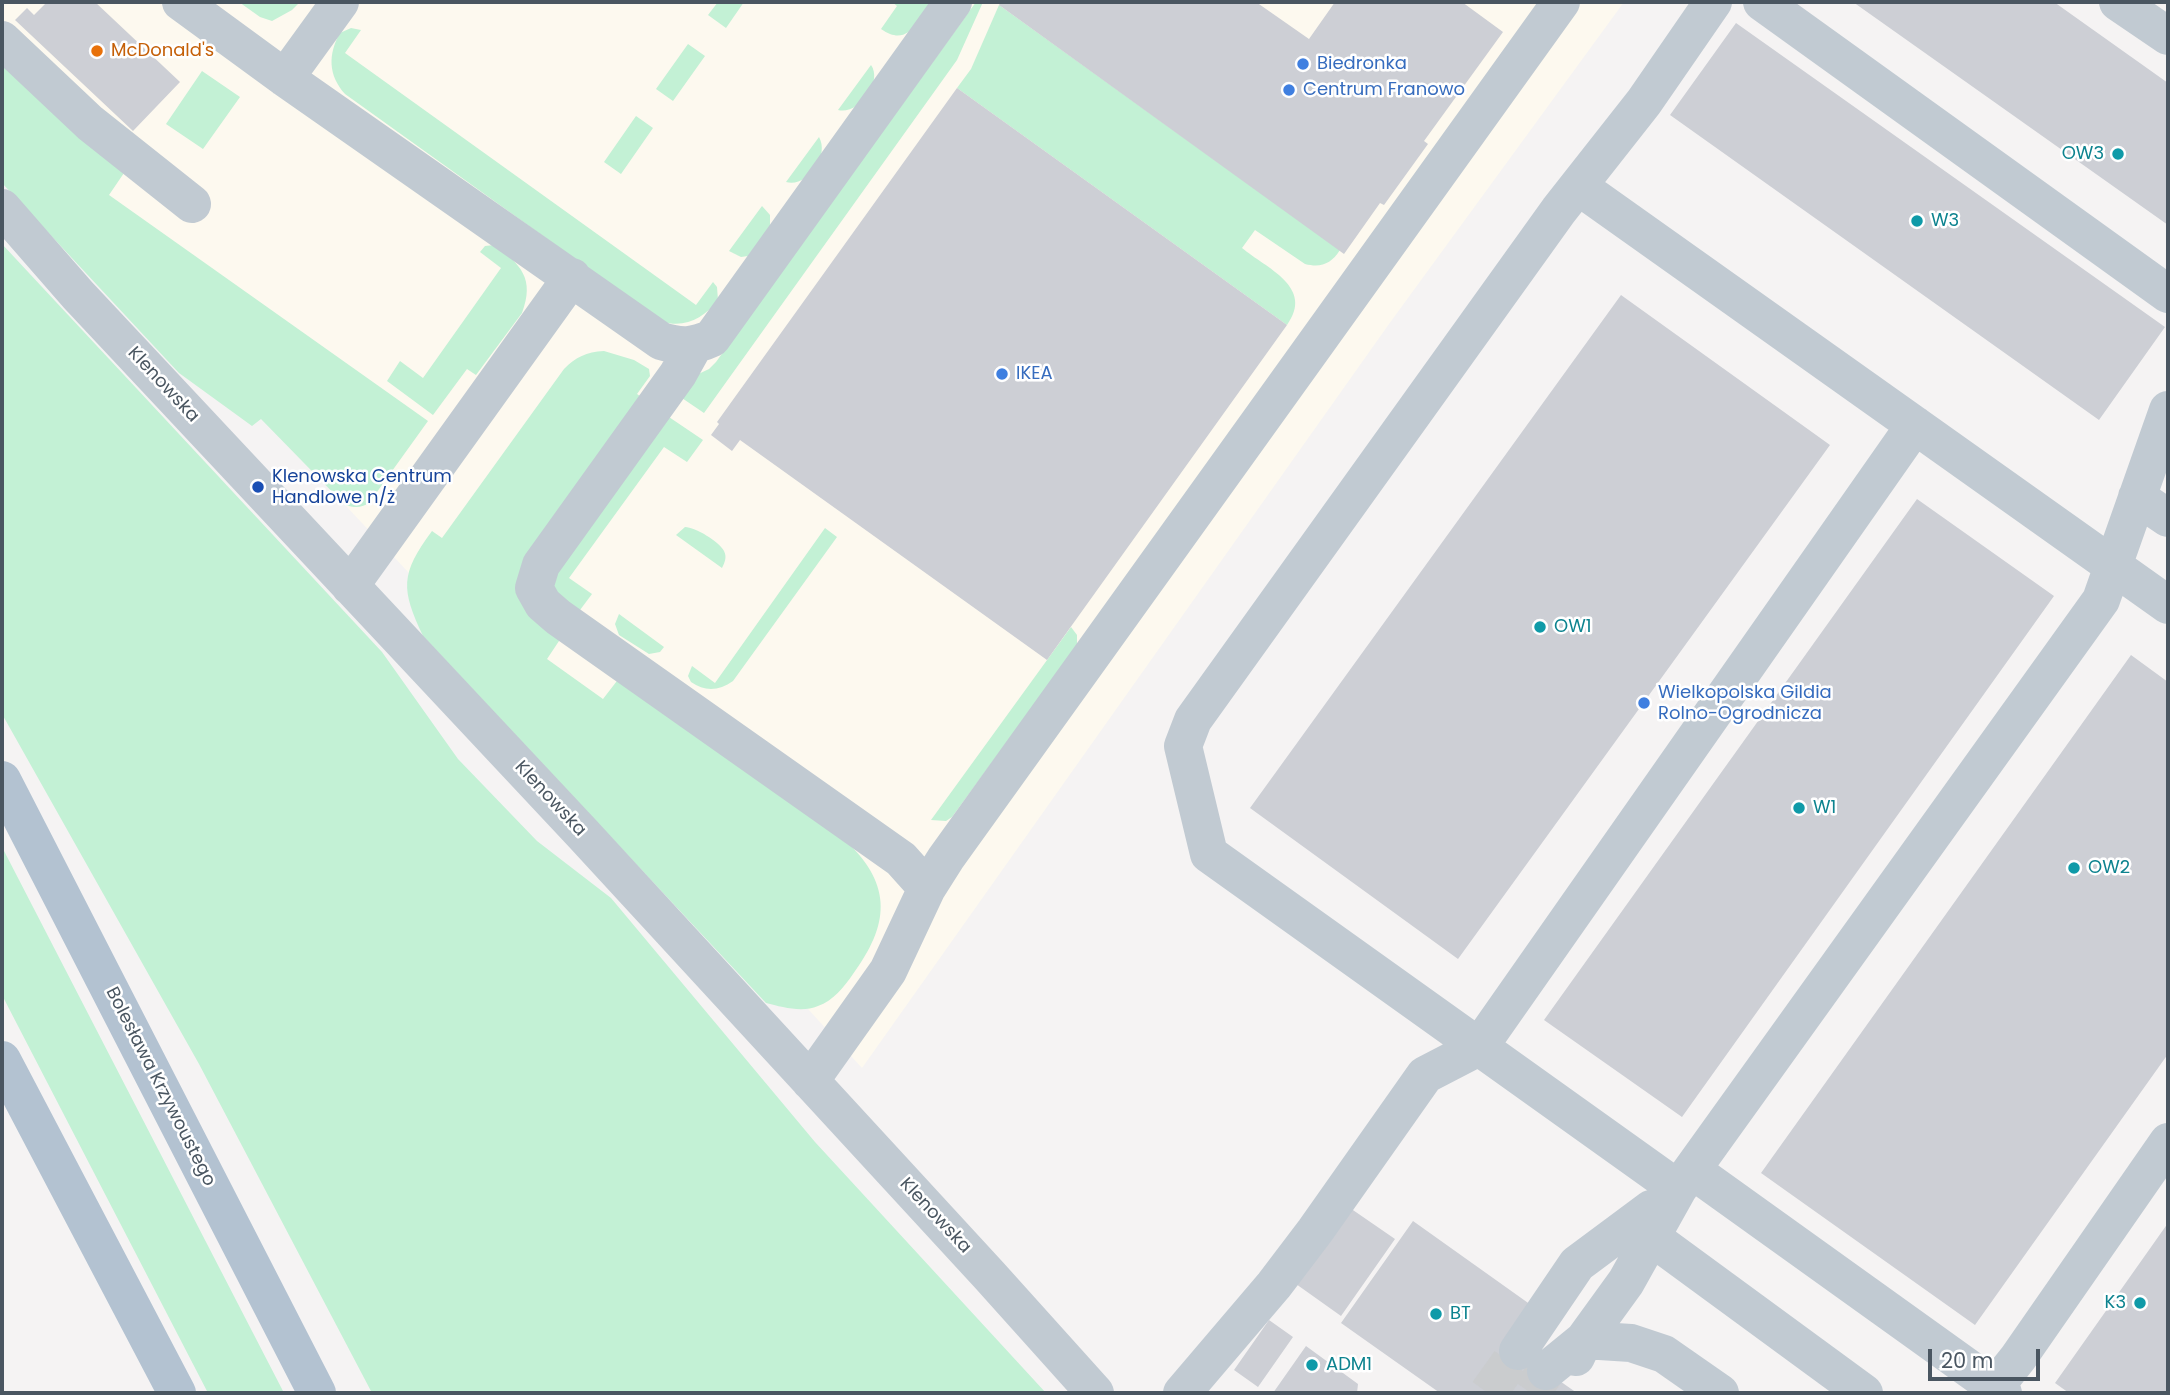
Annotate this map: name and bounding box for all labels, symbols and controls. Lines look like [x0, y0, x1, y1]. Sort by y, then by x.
place label: McDonald's [111, 40, 214, 62]
marker: McDonald's [89, 43, 105, 59]
place label: Biedronka [1317, 53, 1407, 75]
marker: Biedronka [1295, 56, 1311, 72]
place label: Centrum Franowo [1303, 79, 1465, 101]
marker: Centrum Franowo [1281, 82, 1297, 98]
place label: OW3 [2062, 143, 2104, 165]
marker: OW3 [2110, 146, 2126, 162]
place label: W3 [1931, 210, 1959, 232]
marker: W3 [1909, 213, 1925, 229]
street label: Klenowska [123, 343, 203, 427]
place label: IKEA [1016, 363, 1053, 385]
marker: IKEA [994, 366, 1010, 382]
place label: Klenowska Centrum Handlowe n/ż [272, 466, 452, 508]
marker: Klenowska Centrum Handlowe n/ż [250, 479, 266, 495]
place label: OW1 [1554, 616, 1591, 638]
marker: OW1 [1532, 619, 1548, 635]
place label: Wielkopolska Gildia Rolno-Ogrodnicza [1658, 682, 1832, 724]
marker: Wielkopolska Gildia Rolno-Ogrodnicza [1636, 695, 1652, 711]
street label: Klenowska [510, 757, 590, 841]
place label: W1 [1813, 797, 1836, 819]
marker: W1 [1791, 800, 1807, 816]
place label: OW2 [2088, 857, 2130, 879]
marker: OW2 [2066, 860, 2082, 876]
street label: Bolesława Krzywoustego [100, 984, 220, 1190]
street label: Klenowska [895, 1174, 975, 1258]
place label: K3 [2105, 1292, 2126, 1314]
marker: K3 [2132, 1295, 2148, 1311]
place label: BT [1450, 1303, 1471, 1325]
marker: BT [1428, 1306, 1444, 1322]
scale bar [1932, 1336, 2044, 1380]
text: 20 m [1941, 1346, 1994, 1375]
place label: ADM1 [1326, 1354, 1372, 1376]
marker: ADM1 [1304, 1357, 1320, 1373]

